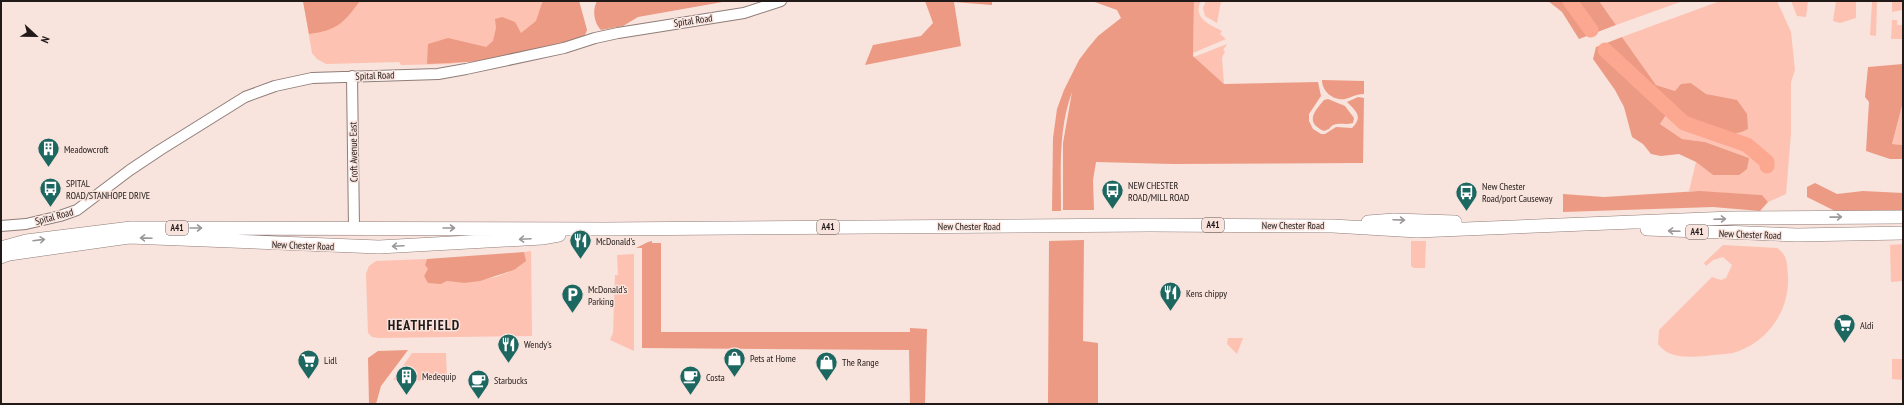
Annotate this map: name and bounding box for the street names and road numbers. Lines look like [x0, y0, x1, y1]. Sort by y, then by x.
street label: Spital Road [673, 11, 713, 30]
street label: Spital Road [355, 68, 395, 83]
street label: Croft Avenue East [346, 121, 361, 182]
street label: Spital Road [34, 205, 75, 228]
road number: A41 [1202, 218, 1224, 232]
street label: New Chester Road [1262, 219, 1324, 232]
road number: A41 [817, 220, 839, 234]
street label: New Chester Road [938, 220, 1000, 233]
road number: A41 [166, 221, 188, 235]
road number: A41 [1686, 225, 1708, 239]
street label: New Chester Road [1719, 227, 1781, 242]
street label: New Chester Road [272, 238, 334, 253]

